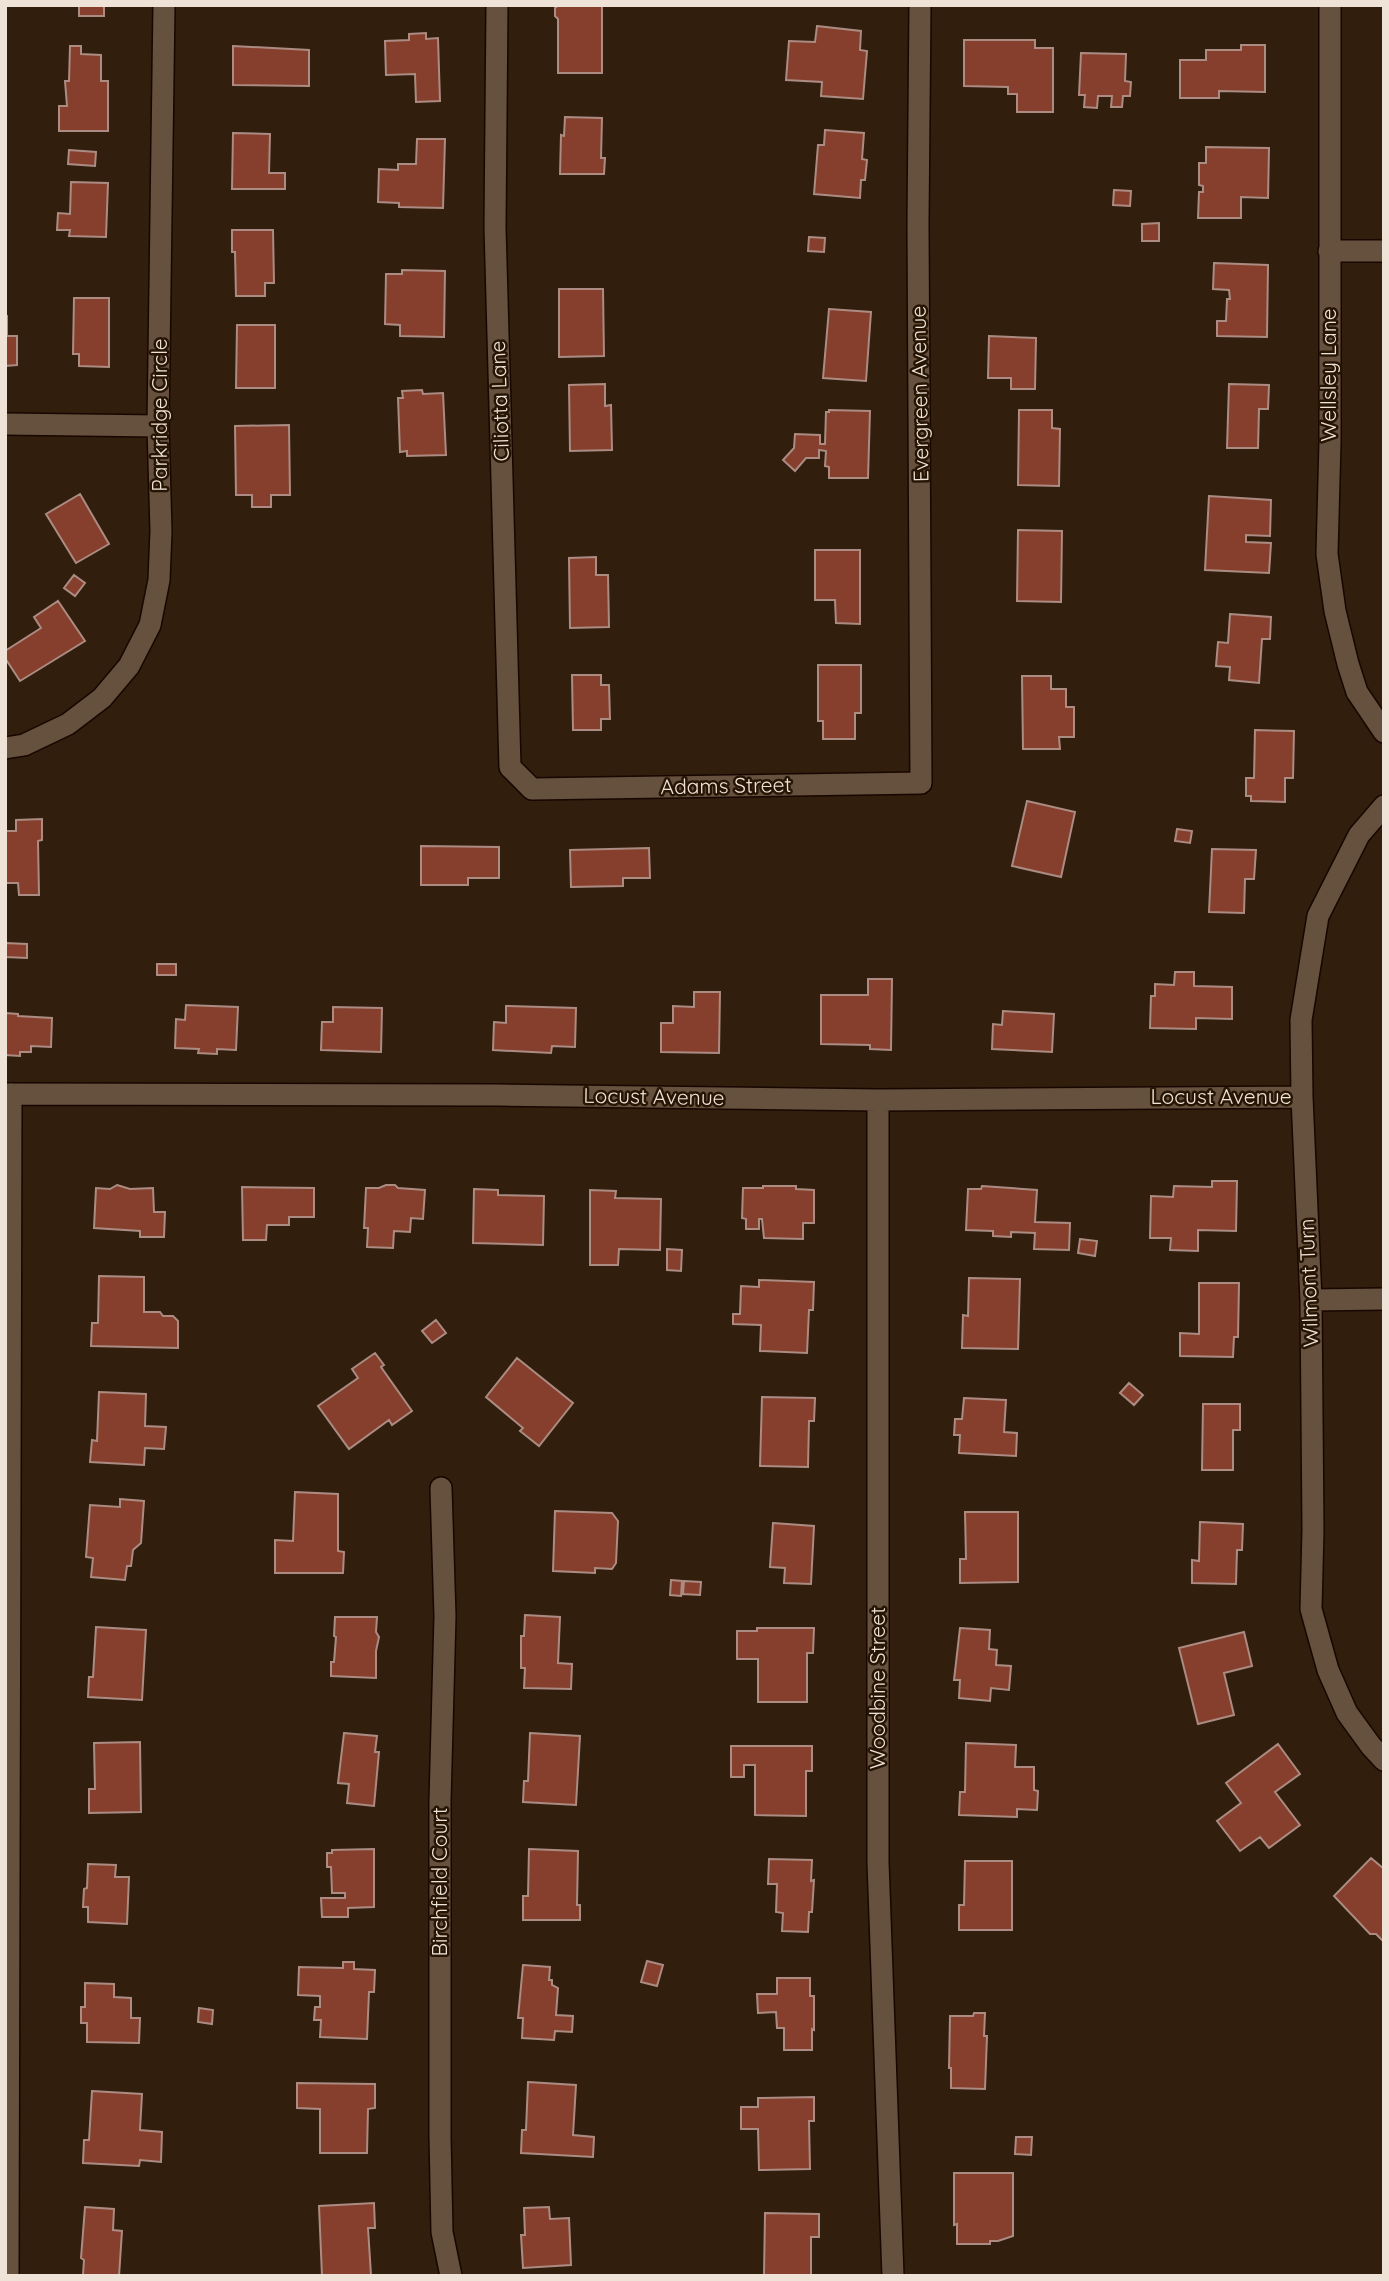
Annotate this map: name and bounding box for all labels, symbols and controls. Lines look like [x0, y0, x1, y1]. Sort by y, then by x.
street label: Evergreen Avenue [904, 306, 934, 482]
street label: Wellsley Lane [1315, 308, 1341, 442]
street label: Parkridge Circle [146, 338, 172, 492]
street label: Ciliotta Lane [484, 340, 514, 462]
street label: Adams Street [660, 771, 792, 799]
street label: Locust Avenue [583, 1082, 725, 1110]
street label: Locust Avenue [1150, 1083, 1292, 1109]
street label: Wilmont Turn [1293, 1218, 1323, 1348]
street label: Woodbine Street [864, 1607, 890, 1769]
street label: Birchfield Court [426, 1807, 452, 1957]

